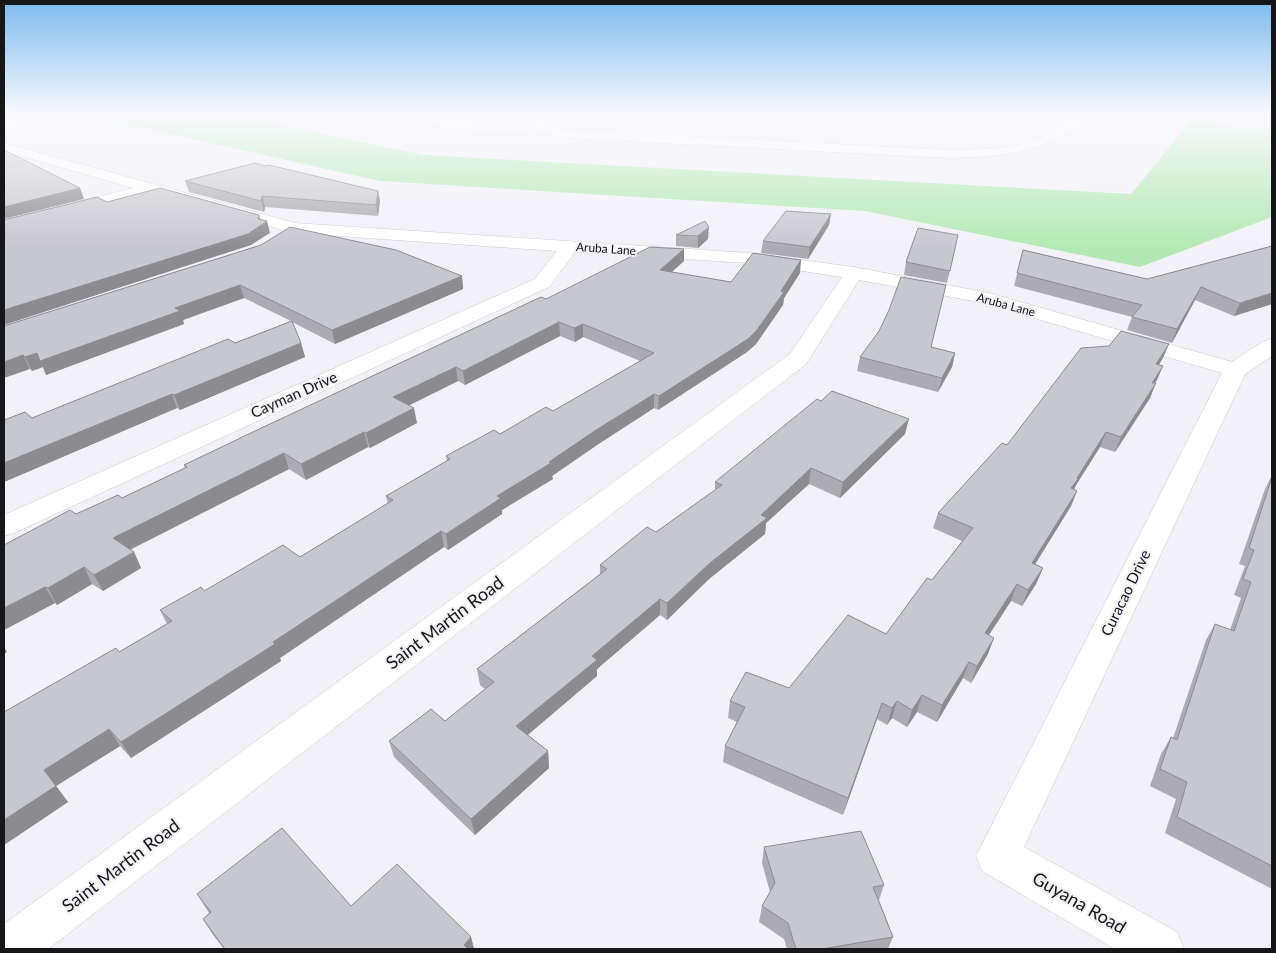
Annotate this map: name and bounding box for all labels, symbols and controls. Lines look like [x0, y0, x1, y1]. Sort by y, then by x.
street label: Aruba Lane [576, 239, 637, 258]
street label: Aruba Lane [975, 289, 1037, 320]
street label: Cayman Drive [248, 367, 340, 421]
street label: Curacao Drive [1096, 546, 1154, 639]
street label: Saint Martin Road [381, 571, 508, 674]
street label: Saint Martin Road [57, 814, 184, 917]
street label: Guyana Road [1029, 866, 1130, 938]

